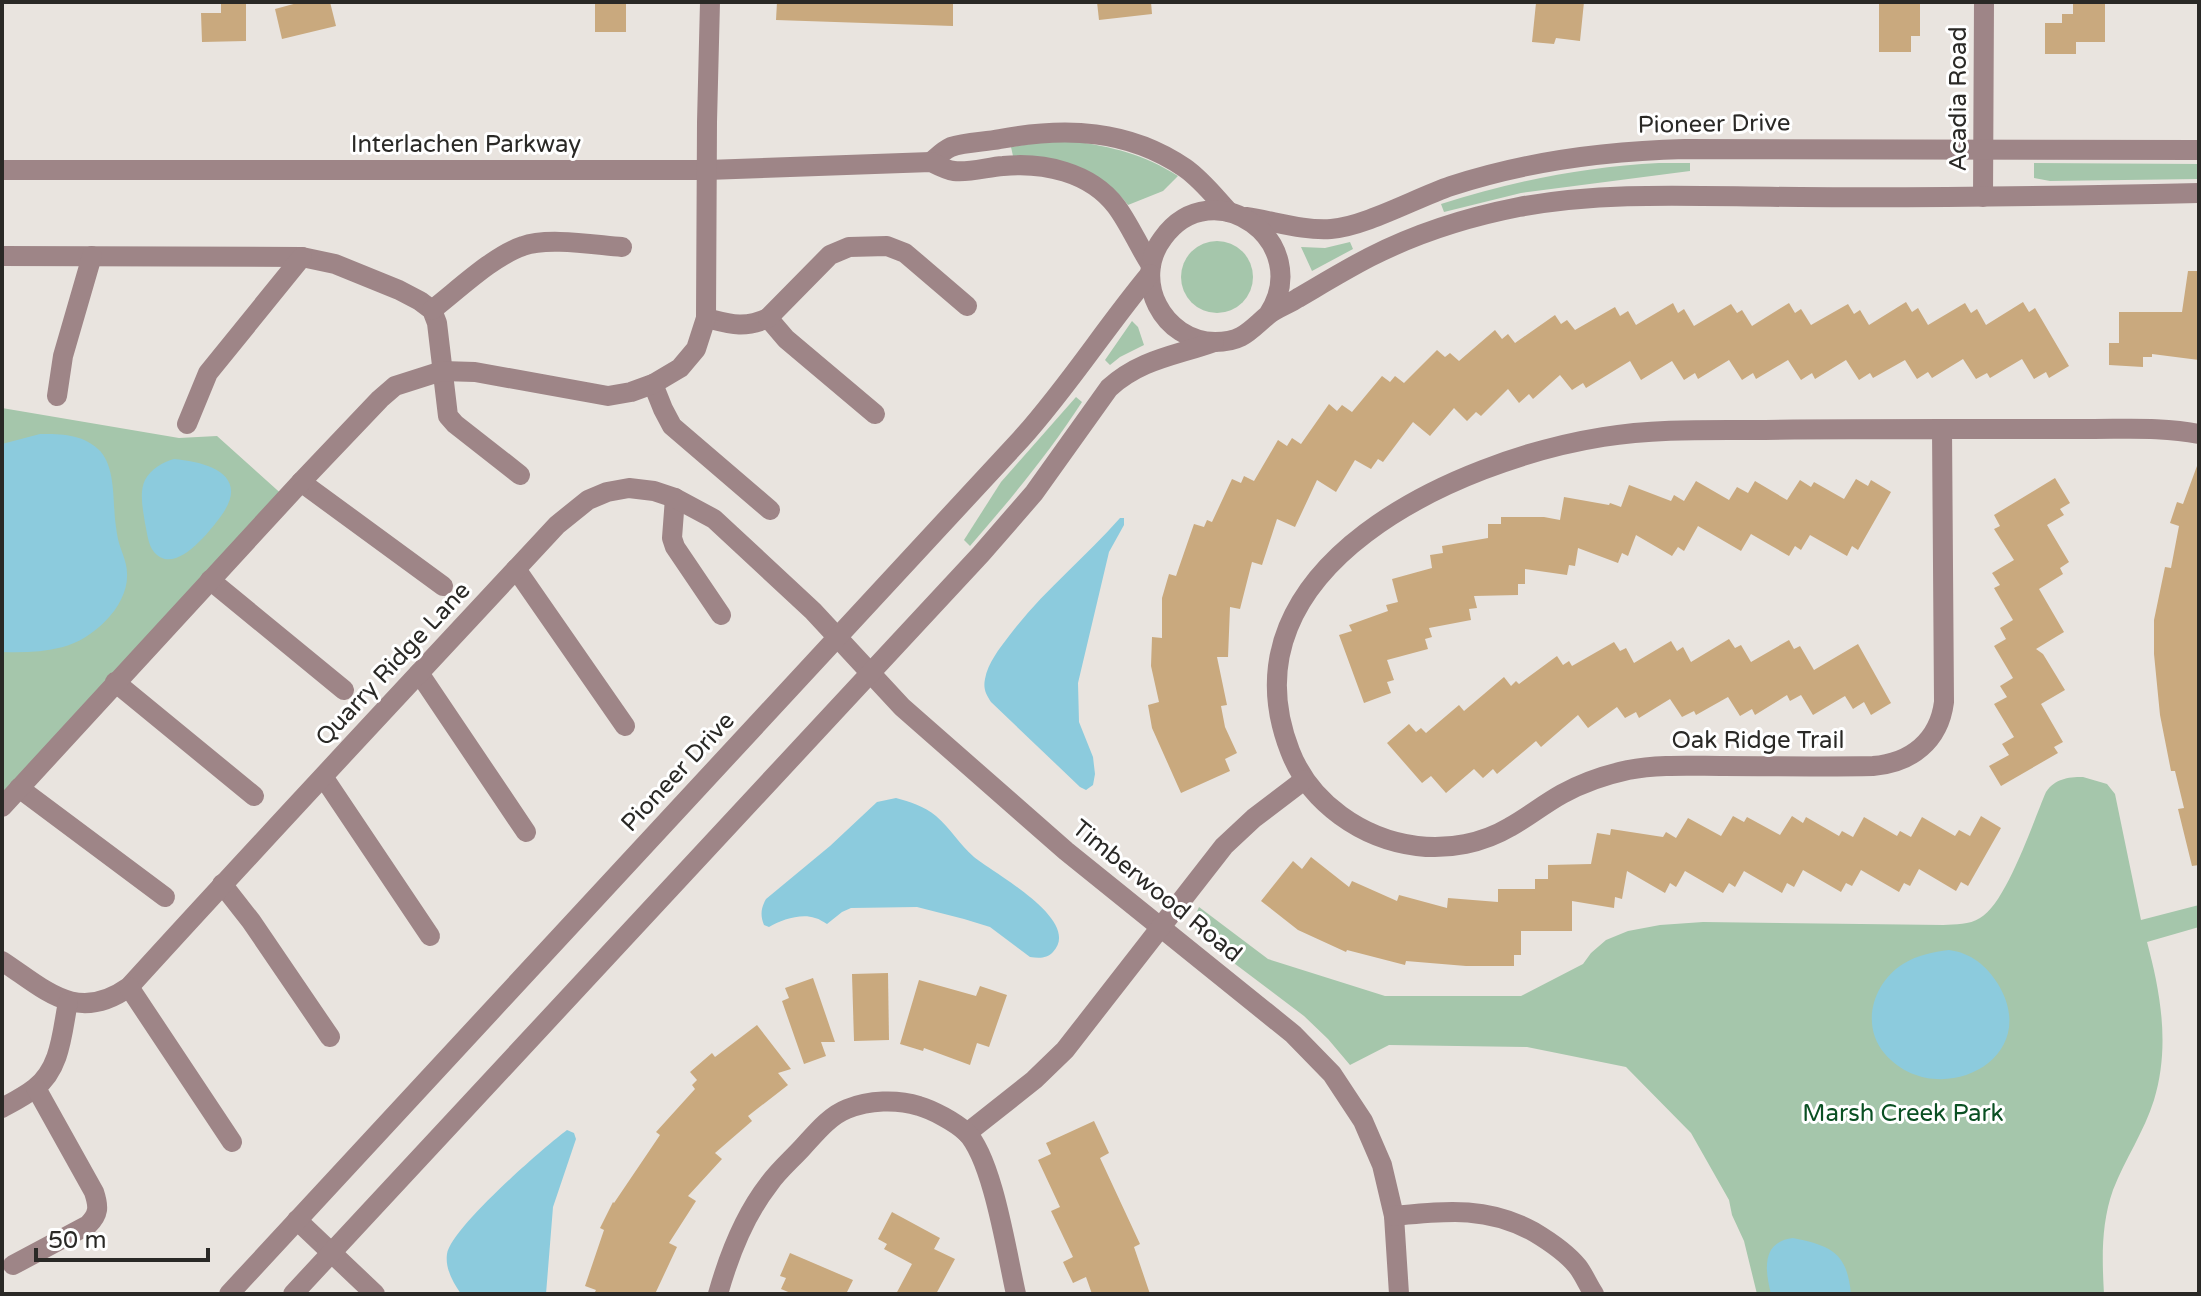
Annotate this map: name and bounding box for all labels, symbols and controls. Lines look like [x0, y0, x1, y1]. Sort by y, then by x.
street label: Acadia Road [1944, 26, 1973, 172]
street label: Pioneer Drive [1637, 108, 1791, 140]
street label: Interlachen Parkway [351, 130, 581, 159]
street label: Quarry Ridge Lane [310, 576, 476, 752]
street label: Pioneer Drive [615, 706, 741, 838]
street label: Oak Ridge Trail [1671, 726, 1845, 755]
street label: Timberwood Road [1066, 814, 1248, 968]
park label: Marsh Creek Park [1802, 1099, 2004, 1128]
scale bar [36, 1212, 208, 1262]
text: 50 m [48, 1226, 106, 1255]

